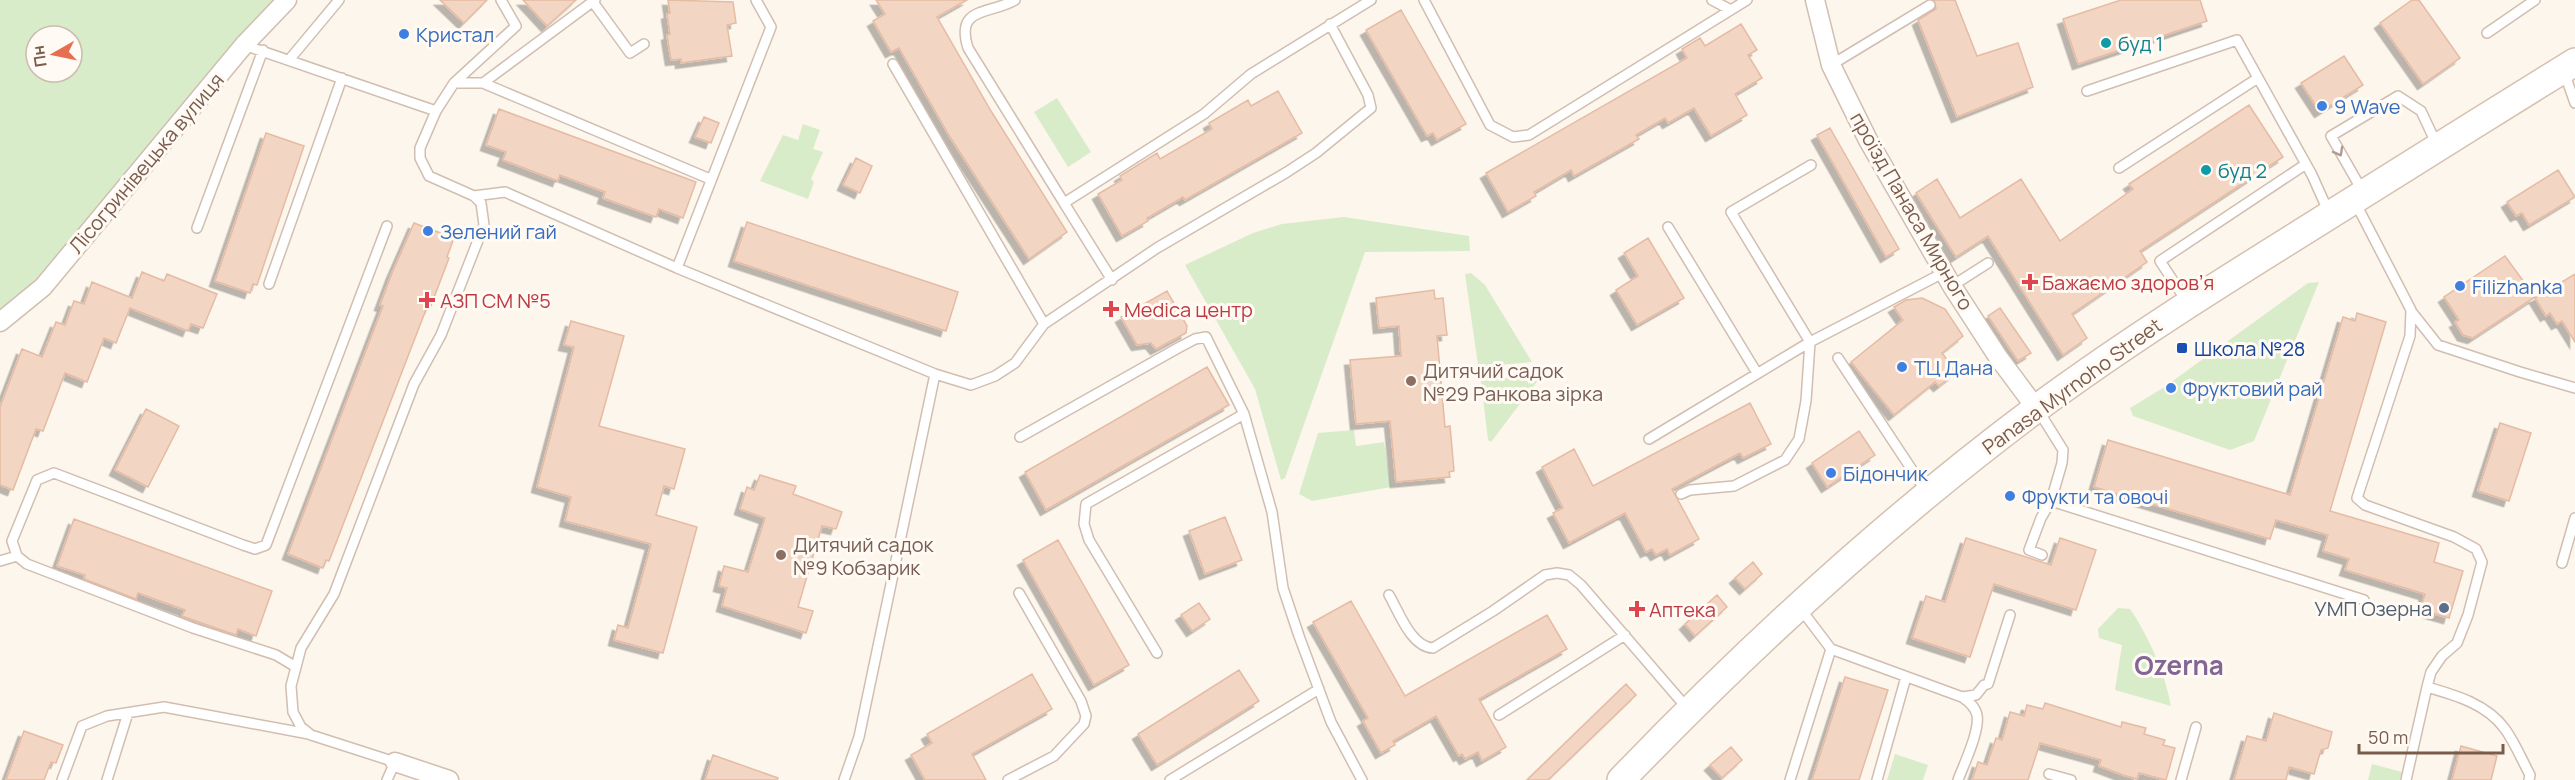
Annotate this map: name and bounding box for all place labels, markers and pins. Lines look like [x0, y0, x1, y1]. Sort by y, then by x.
place label: Кристал [416, 21, 494, 48]
marker: Кристал [397, 27, 411, 41]
place label: буд 1 [2118, 30, 2163, 57]
marker: буд 1 [2099, 36, 2113, 50]
place label: 9 Wave [2334, 93, 2400, 120]
marker: 9 Wave [2315, 99, 2329, 113]
place label: буд 2 [2218, 157, 2267, 184]
marker: буд 2 [2199, 163, 2213, 177]
place label: Зелений гай [440, 218, 557, 245]
marker: Зелений гай [421, 224, 435, 238]
place label: Бажаємо здоровʼя [2042, 269, 2214, 296]
place label: Filizhanka [2472, 273, 2563, 300]
marker: Бажаємо здоровʼя [2023, 275, 2037, 289]
marker: Filizhanka [2453, 279, 2467, 293]
place label: АЗП СМ №5 [440, 287, 551, 314]
marker: АЗП СМ №5 [418, 291, 436, 309]
place label: Medica центр [1124, 296, 1253, 323]
marker: Medica центр [1102, 300, 1120, 318]
place label: Школа №28 [2194, 335, 2305, 362]
marker: Школа №28 [2175, 341, 2189, 355]
place label: ТЦ Дана [1914, 354, 1993, 381]
place label: Дитячий садок №29 Ранкова зірка [1423, 357, 1603, 407]
marker: ТЦ Дана [1895, 360, 1909, 374]
marker: Дитячий садок №29 Ранкова зірка [1404, 374, 1418, 388]
place label: Фруктовий рай [2183, 375, 2323, 402]
marker: Фруктовий рай [2164, 381, 2178, 395]
place label: Бідончик [1843, 460, 1929, 487]
marker: Бідончик [1824, 466, 1838, 480]
place label: Фрукти та овочі [2022, 483, 2168, 510]
marker: Фрукти та овочі [2003, 489, 2017, 503]
place label: Дитячий садок №9 Кобзарик [793, 531, 934, 581]
marker: Дитячий садок №9 Кобзарик [774, 548, 788, 562]
place label: УМП Озерна [2314, 595, 2432, 622]
place label: Аптека [1649, 596, 1716, 623]
marker: УМП Озерна [2437, 601, 2451, 615]
marker: Аптека [1630, 602, 1644, 616]

